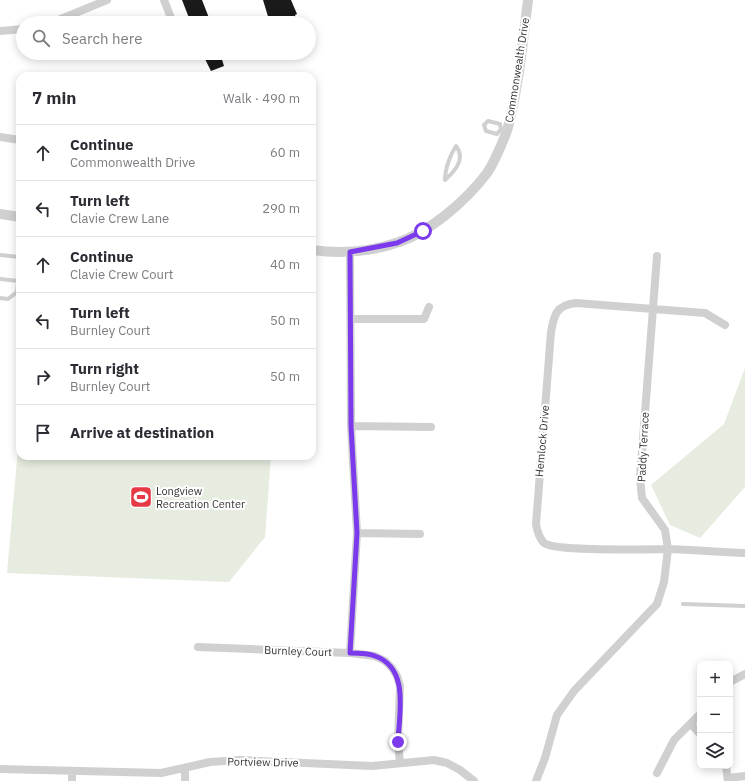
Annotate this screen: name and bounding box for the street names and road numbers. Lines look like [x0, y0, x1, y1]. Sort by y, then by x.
street label: Commonwealth Drive [502, 17, 532, 123]
street label: Hemlock Drive [532, 405, 552, 477]
street label: Paddy Terrace [634, 412, 652, 482]
street label: Burnley Court [264, 643, 332, 659]
street label: Portview Drive [227, 754, 299, 770]

